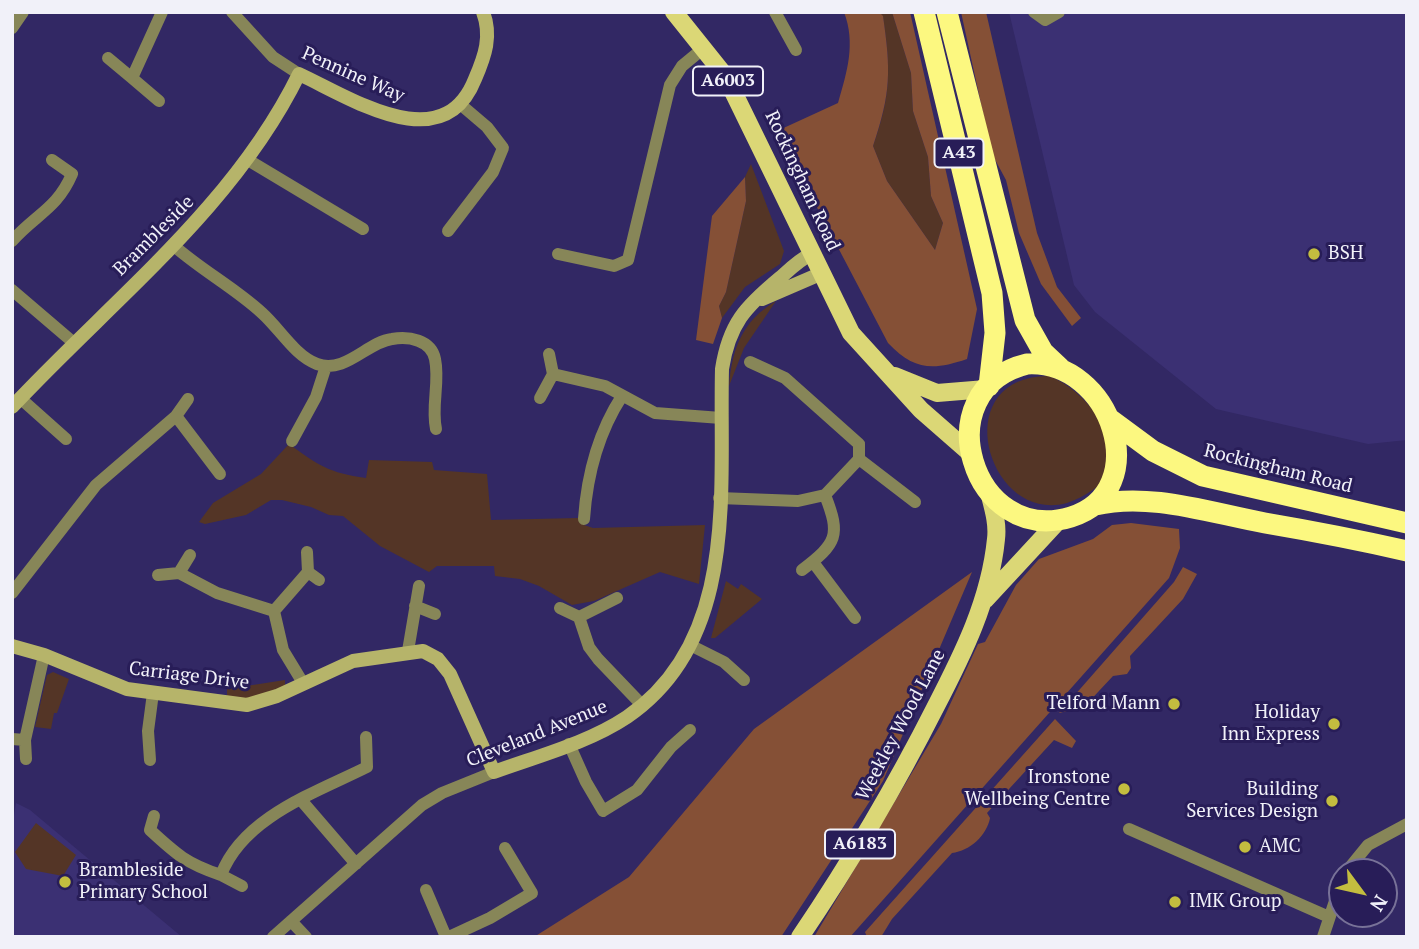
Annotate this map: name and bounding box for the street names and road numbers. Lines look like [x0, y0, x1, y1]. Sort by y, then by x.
street label: Pennine Way [298, 42, 408, 108]
road number: A6003 [693, 66, 763, 96]
street label: Rockingham Road [760, 107, 844, 255]
road number: A43 [934, 138, 984, 168]
street label: Brambleside [109, 191, 199, 281]
street label: Rockingham Road [1201, 440, 1355, 498]
street label: Weekley Wood Lane [851, 645, 951, 805]
street label: Carriage Drive [127, 657, 251, 695]
street label: Cleveland Avenue [463, 695, 611, 773]
road number: A6183 [825, 830, 895, 858]

